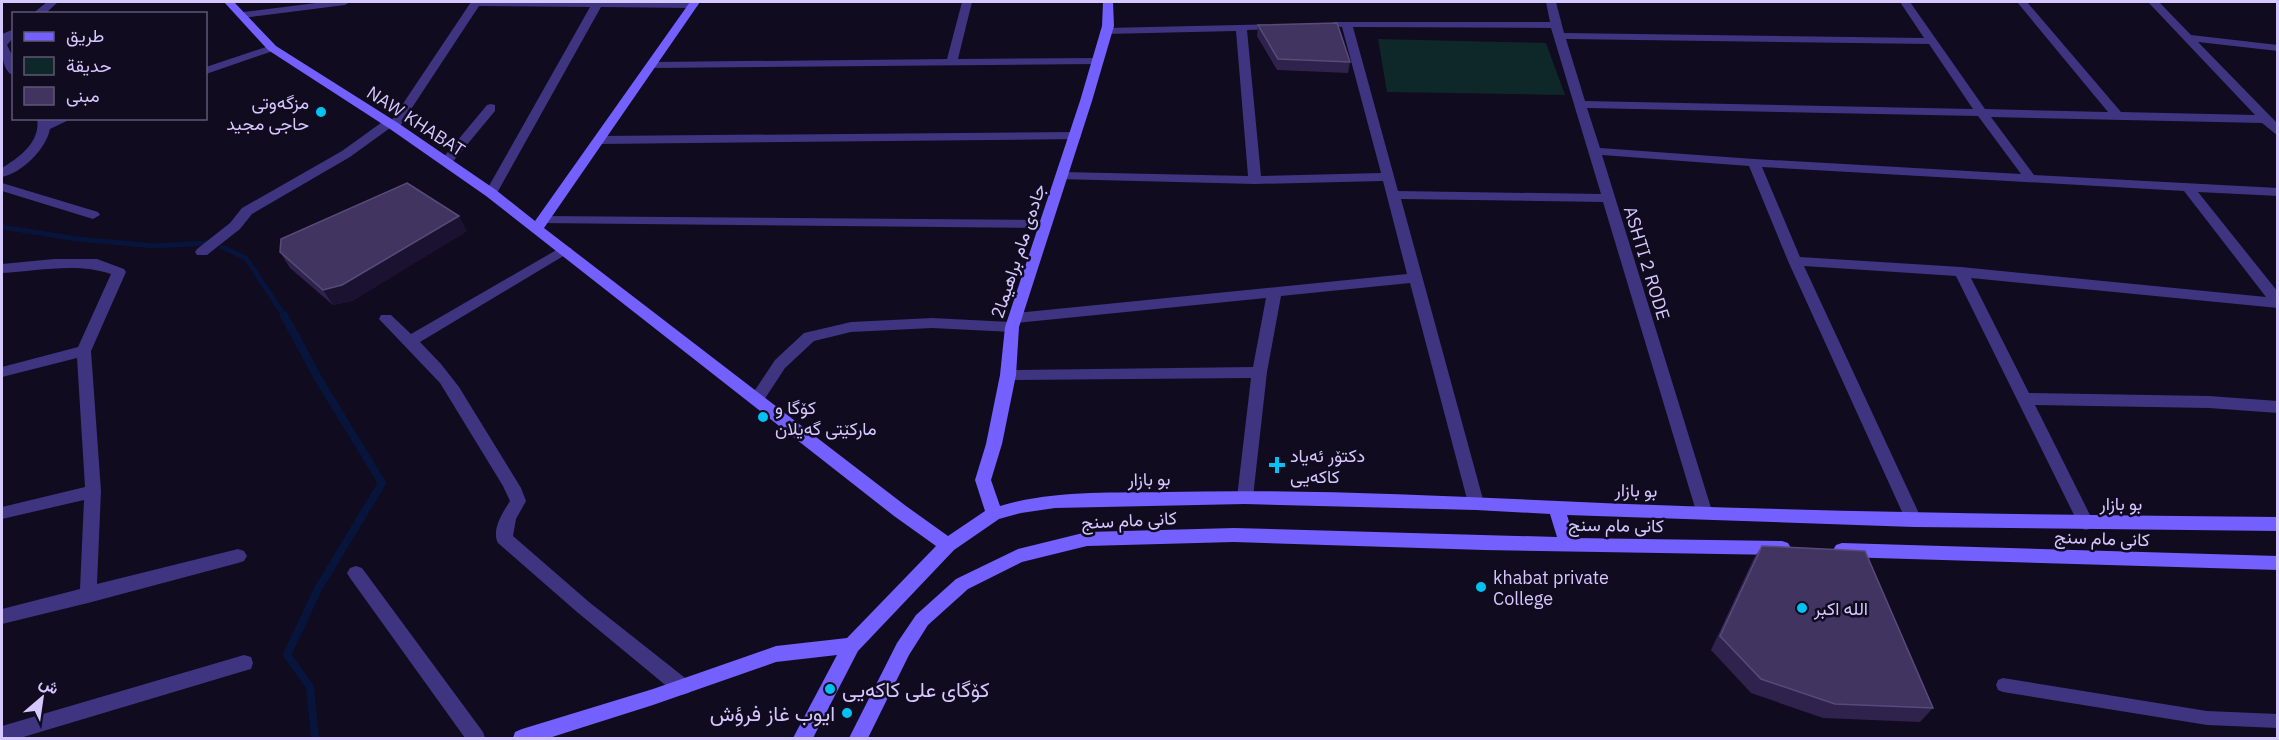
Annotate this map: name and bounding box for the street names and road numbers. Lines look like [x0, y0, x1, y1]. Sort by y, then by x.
street label: NAW KHABAT [363, 81, 469, 161]
street label: جادەی مام براهیما2 [985, 181, 1052, 321]
street label: ASHTI 2 RODE [1619, 203, 1675, 323]
street label: بو بازار [1126, 467, 1171, 491]
street label: بو بازار [1613, 478, 1658, 502]
street label: بو بازار [2099, 492, 2142, 515]
street label: کانی مام سنج [1081, 506, 1177, 535]
street label: کانی مام سنج [1568, 513, 1664, 538]
street label: کانی مام سنج [2054, 525, 2150, 552]

